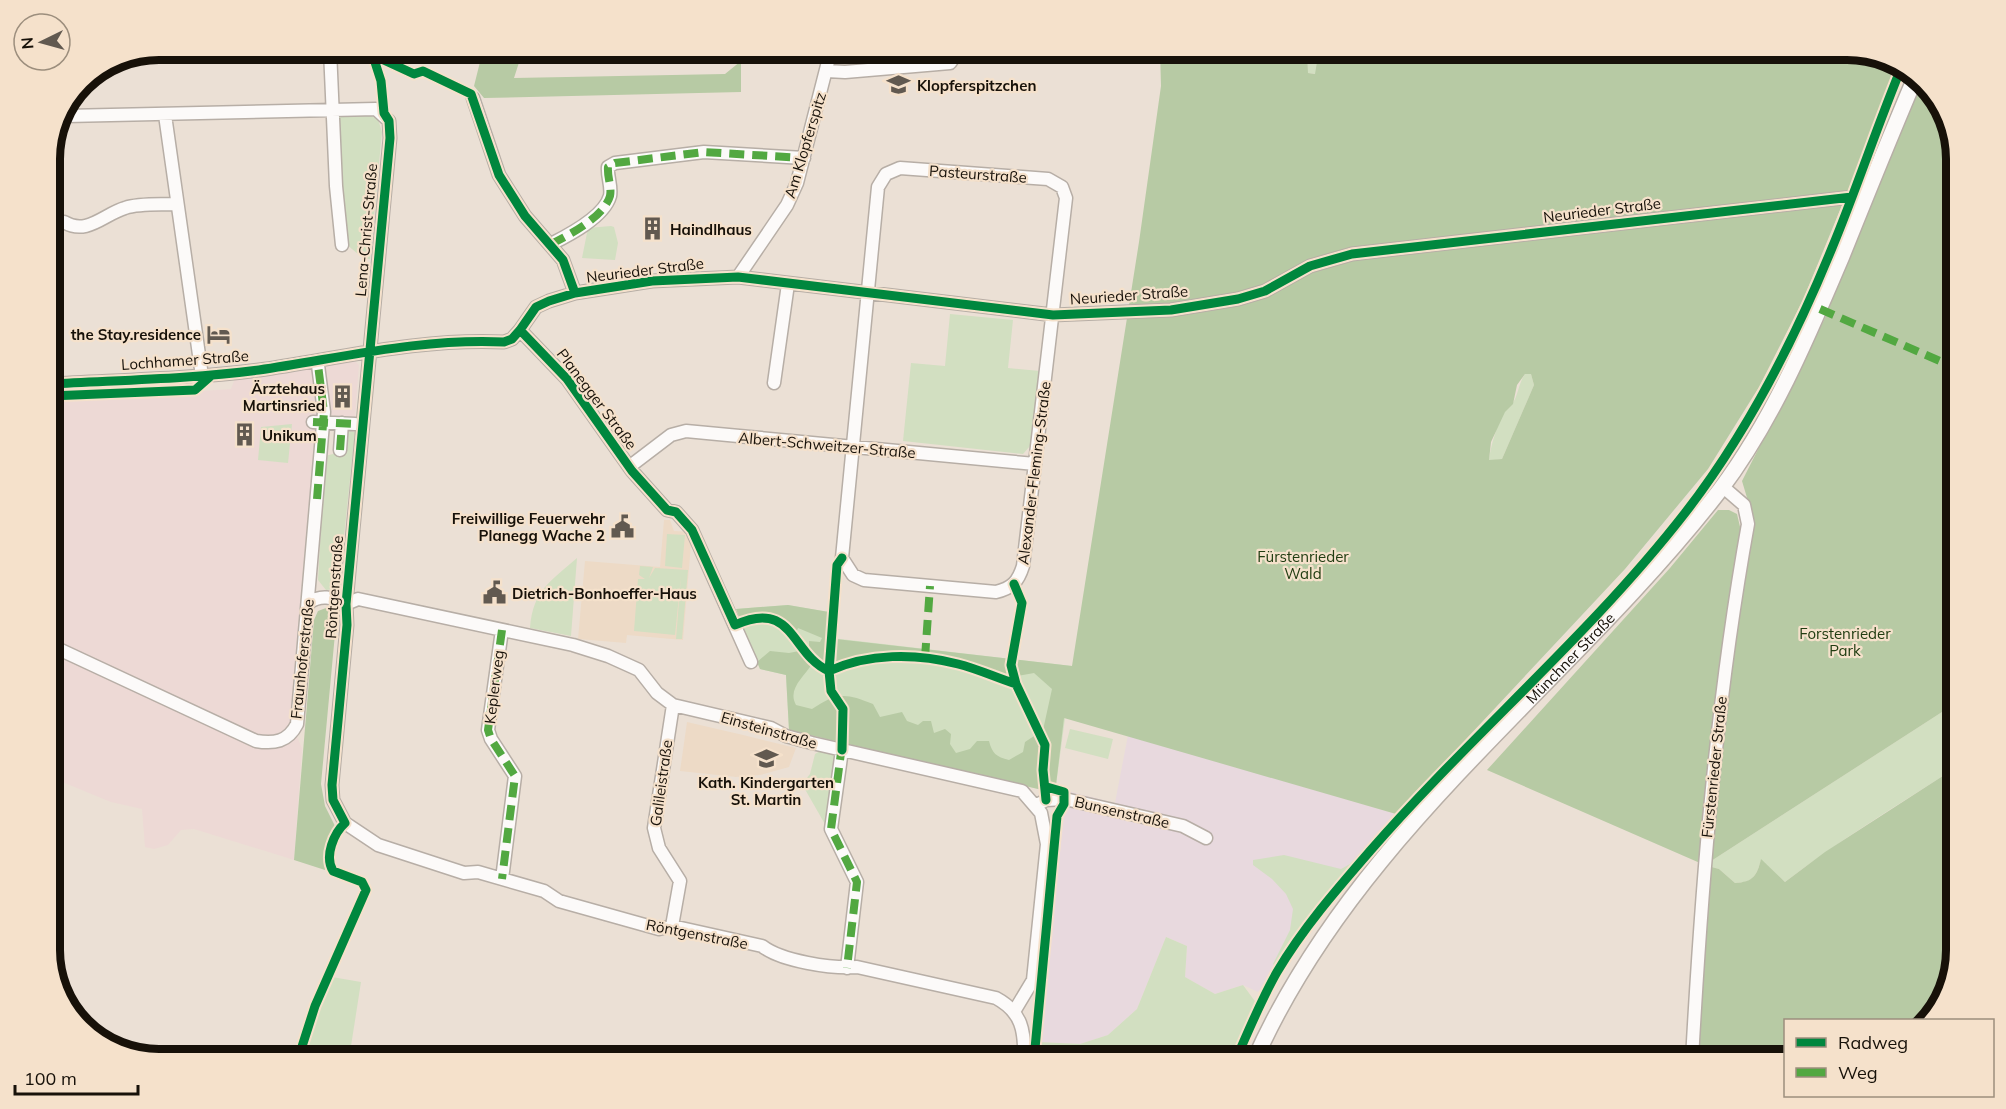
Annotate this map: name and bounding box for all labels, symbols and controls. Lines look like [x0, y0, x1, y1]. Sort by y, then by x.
north arrow [12, 12, 72, 72]
text: N [17, 36, 38, 50]
school or university icon: Klopferspitzchen [886, 72, 912, 98]
place label: Klopferspitzchen [917, 76, 1036, 95]
street label: Am Klopferspitz [780, 89, 830, 200]
street label: Pasteurstraße [929, 161, 1027, 187]
street label: Lena-Christ-Straße [351, 163, 381, 297]
street label: Neurieder Straße [1542, 193, 1662, 227]
building icon: Haindlhaus [639, 216, 665, 242]
place label: Haindlhaus [670, 220, 752, 239]
street label: Neurieder Straße [585, 253, 705, 287]
street label: Neurieder Straße [1069, 281, 1189, 309]
hotel icon: the Stay.residence [206, 321, 232, 347]
place label: the Stay.residence [71, 325, 201, 344]
street label: Planegger Straße [553, 345, 641, 453]
street label: Lochhamer Straße [121, 346, 249, 374]
place label: Ärztehaus Martinsried [243, 379, 325, 415]
street label: Alexander-Fleming-Straße [1013, 380, 1055, 566]
building icon: Ärztehaus Martinsried [330, 384, 356, 410]
building icon: Unikum [231, 422, 257, 448]
place label: Unikum [262, 426, 317, 445]
street label: Albert-Schweitzer-Straße [738, 428, 916, 462]
place label: Freiwillige Feuerwehr Planegg Wache 2 [452, 509, 605, 545]
public building icon: Freiwillige Feuerwehr Planegg Wache 2 [610, 514, 636, 540]
street label: Röntgenstraße [321, 535, 347, 639]
park label: Fürstenrieder Wald [1257, 547, 1349, 583]
public building icon: Dietrich-Bonhoeffer-Haus [481, 580, 507, 606]
place label: Dietrich-Bonhoeffer-Haus [512, 584, 697, 603]
street label: Fraunhoferstraße [286, 598, 318, 720]
street label: Münchner Straße [1521, 608, 1618, 707]
park label: Forstenrieder Park [1799, 624, 1891, 660]
street label: Keplerweg [480, 649, 508, 725]
street label: Fürstenrieder Straße [1697, 695, 1731, 839]
street label: Einsteinstraße [719, 707, 819, 753]
street label: Galileistraße [646, 739, 676, 827]
school or university icon: Kath. Kindergarten St. Martin [753, 745, 779, 771]
place label: Kath. Kindergarten St. Martin [698, 773, 834, 809]
street label: Bunsenstraße [1073, 792, 1171, 832]
street label: Röntgenstraße [644, 915, 750, 953]
legend [1784, 1019, 1994, 1097]
text: Radweg [1838, 1031, 1908, 1054]
scale bar [15, 1058, 138, 1096]
text: Weg [1838, 1061, 1878, 1084]
text: 100 m [24, 1067, 77, 1090]

